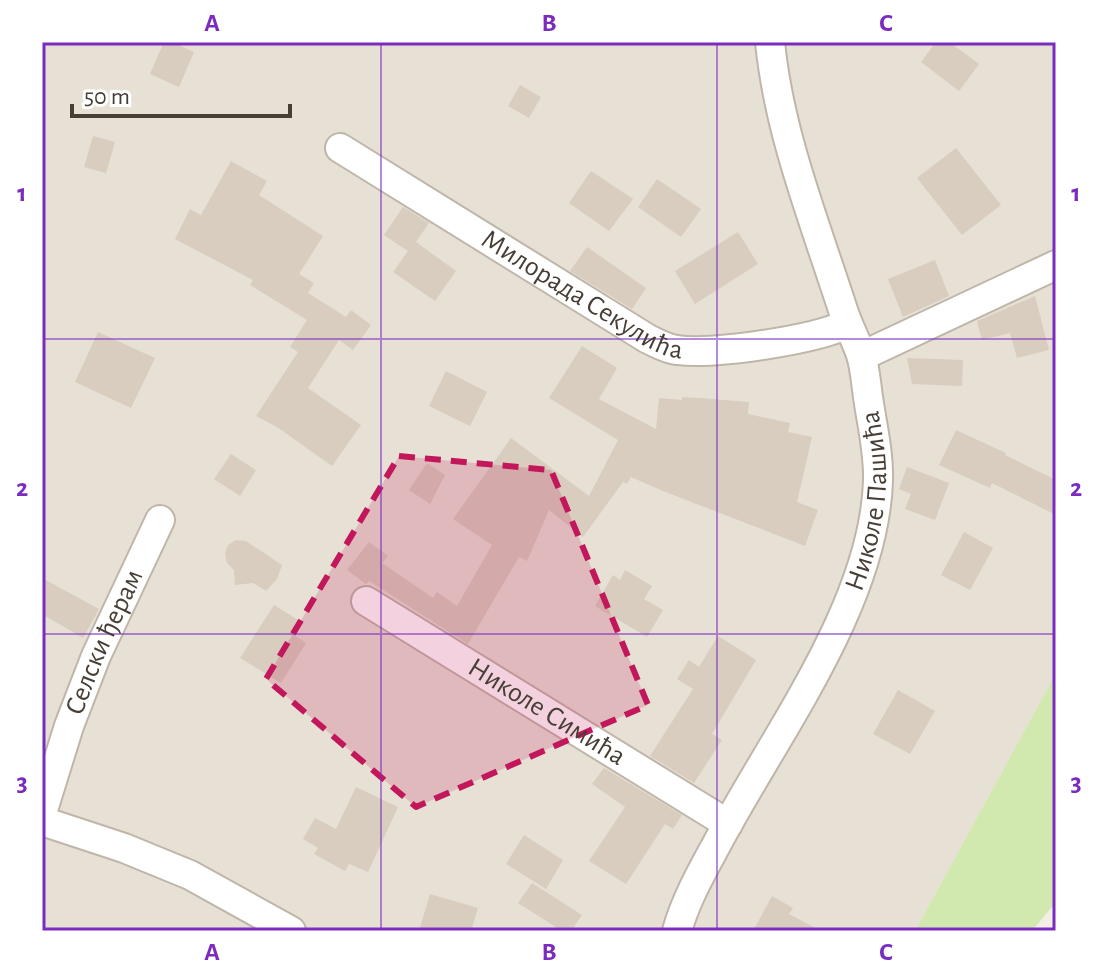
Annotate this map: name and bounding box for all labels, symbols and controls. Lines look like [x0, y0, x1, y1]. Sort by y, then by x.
text: A [204, 10, 220, 36]
text: B [541, 10, 557, 36]
text: C [879, 10, 893, 36]
scale bar [72, 68, 290, 118]
text: 50 m [84, 85, 130, 109]
text: 1 [17, 180, 27, 206]
text: 1 [1071, 180, 1081, 206]
street label: Милорада Секулића [476, 225, 684, 365]
street label: Николе Пашића [841, 409, 892, 595]
text: 2 [16, 475, 28, 501]
text: 2 [1070, 475, 1082, 501]
street label: Селски ђерам [61, 565, 149, 719]
street label: Николе Симића [463, 653, 630, 771]
text: 3 [16, 770, 28, 796]
text: 3 [1070, 770, 1082, 796]
text: A [204, 939, 220, 965]
text: B [541, 939, 557, 965]
text: C [879, 939, 893, 965]

